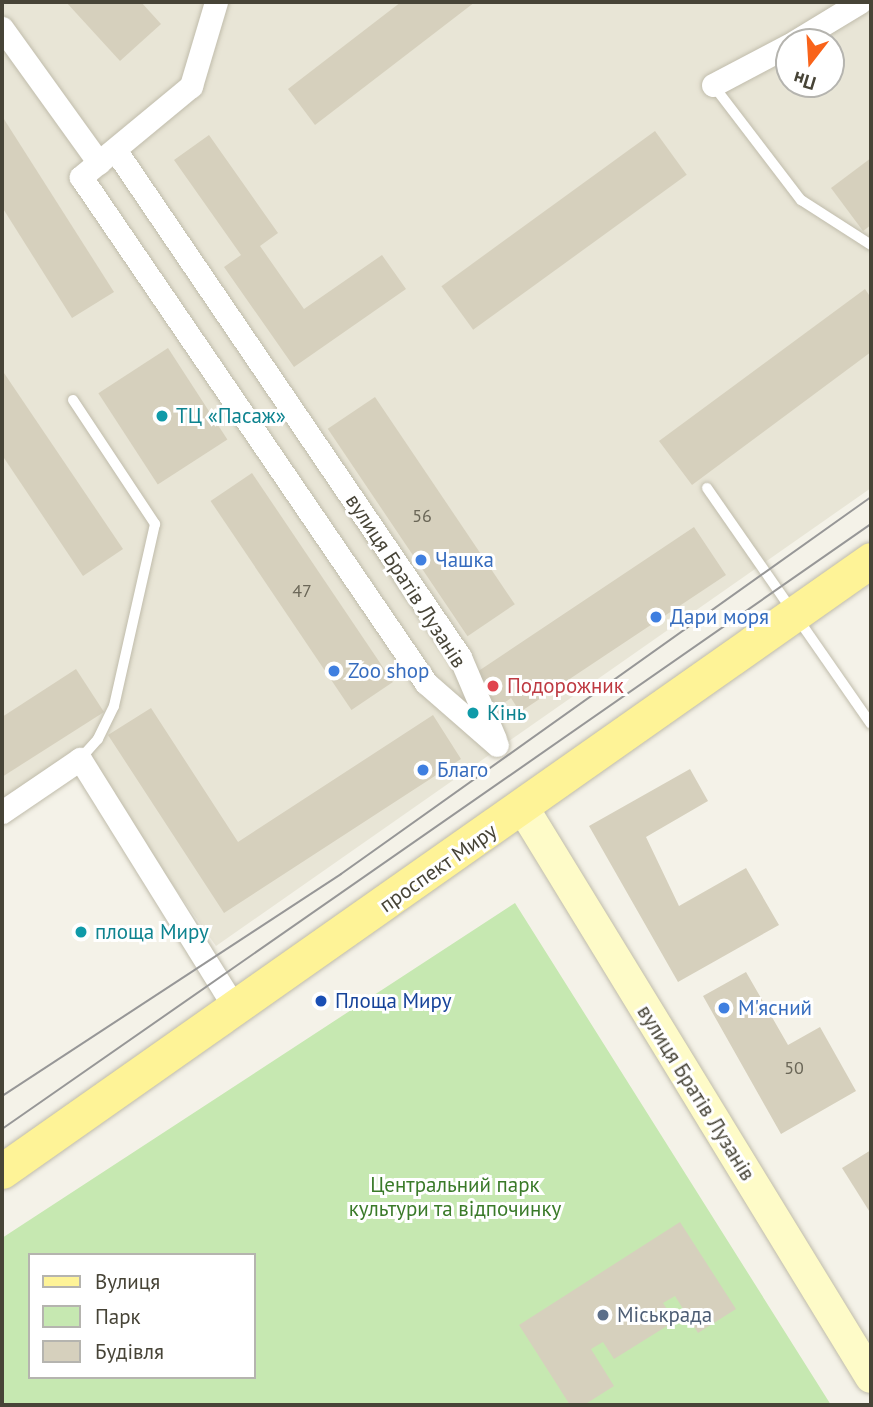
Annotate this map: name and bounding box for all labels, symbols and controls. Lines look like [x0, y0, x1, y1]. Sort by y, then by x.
north arrow [775, 28, 845, 98]
text: Пн [790, 66, 819, 96]
place label: ТЦ «Пасаж» [176, 403, 286, 429]
marker: ТЦ «Пасаж» [154, 408, 170, 424]
street label: вулиця Братів Лузанів [340, 489, 472, 673]
house number: 56 [412, 505, 432, 527]
place label: Чашка [435, 547, 494, 573]
marker: Чашка [413, 552, 429, 568]
house number: 47 [292, 580, 312, 602]
place label: Дари моря [670, 604, 769, 630]
marker: Дари моря [648, 609, 664, 625]
place label: Zoo shop [348, 658, 429, 684]
marker: Zoo shop [326, 663, 342, 679]
place label: Подорожник [507, 673, 624, 699]
marker: Подорожник [485, 678, 501, 694]
place label: Кінь [487, 700, 527, 726]
marker: Кінь [465, 705, 481, 721]
place label: Благо [437, 757, 488, 783]
marker: Благо [415, 762, 431, 778]
street label: проспект Миру [374, 818, 502, 918]
place label: площа Миру [95, 919, 209, 945]
marker: площа Миру [73, 924, 89, 940]
place label: Площа Миру [335, 988, 451, 1014]
marker: Площа Миру [313, 993, 329, 1009]
place label: М'ясний [738, 995, 812, 1021]
street label: вулиця Братів Лузанів [632, 1000, 760, 1186]
marker: М'ясний [716, 1000, 732, 1016]
house number: 50 [784, 1057, 804, 1079]
park label: Центральний парк культури та відпочинку [349, 1172, 561, 1222]
legend [28, 1253, 256, 1379]
text: Вулиця [95, 1268, 160, 1295]
place label: Міськрада [617, 1302, 712, 1328]
text: Парк [95, 1303, 141, 1330]
marker: Міськрада [595, 1307, 611, 1323]
text: Будівля [95, 1338, 164, 1365]

